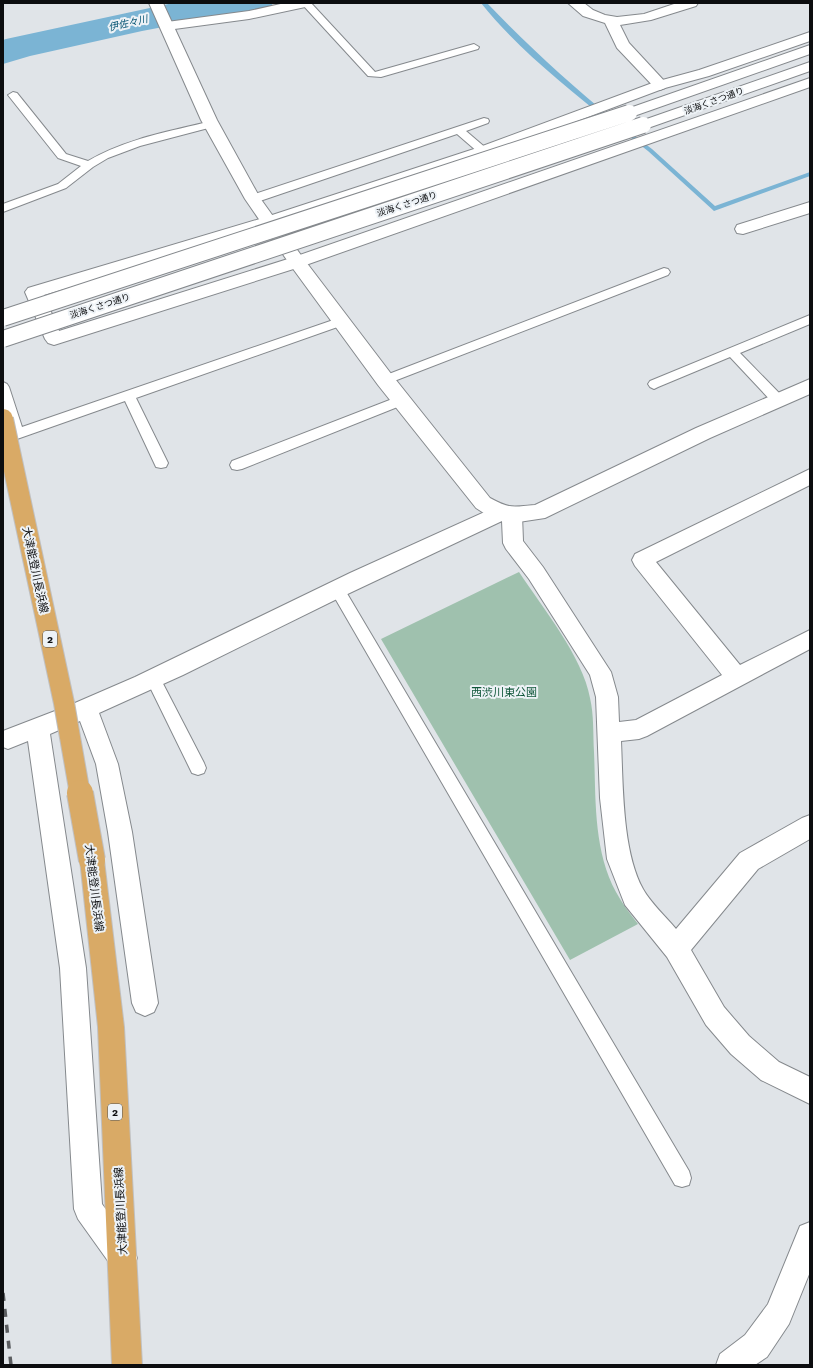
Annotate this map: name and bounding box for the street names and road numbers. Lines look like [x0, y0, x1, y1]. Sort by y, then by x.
street label: 淡海くさつ通り [683, 86, 745, 116]
street label: 淡海くさつ通り [375, 190, 439, 218]
street label: 淡海くさつ通り [68, 292, 132, 320]
street label: 大津能登川長浜線 [19, 526, 51, 614]
road number: 2 [43, 631, 57, 647]
street label: 大津能登川長浜線 [82, 844, 106, 932]
road number: 2 [108, 1104, 122, 1120]
street label: 大津能登川長浜線 [112, 1167, 130, 1255]

